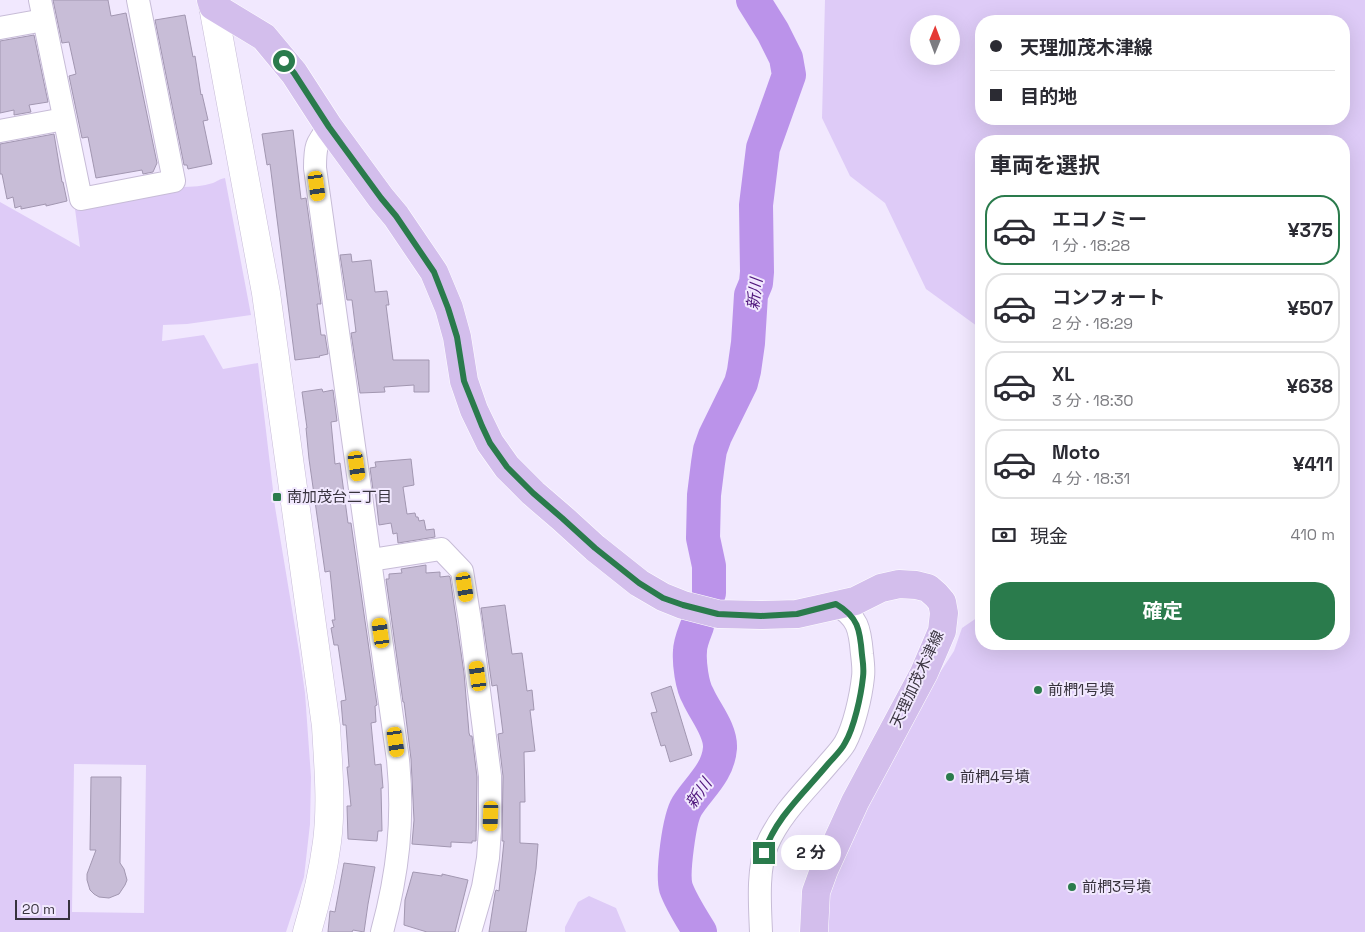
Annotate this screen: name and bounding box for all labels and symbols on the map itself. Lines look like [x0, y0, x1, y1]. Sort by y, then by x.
north arrow [910, 15, 960, 65]
route start [273, 50, 295, 72]
car [307, 170, 326, 202]
water label: 新川 [742, 275, 767, 311]
car [347, 450, 366, 482]
place label: 南加茂台二丁目 [287, 487, 392, 506]
marker: 南加茂台二丁目 [271, 491, 283, 503]
car [455, 571, 474, 603]
car [371, 617, 390, 649]
street label: 天理加茂木津線 [886, 627, 947, 730]
car [468, 660, 487, 692]
place label: 前椚1号墳 [1048, 680, 1114, 699]
marker: 前椚1号墳 [1032, 684, 1044, 696]
car [386, 726, 405, 758]
place label: 前椚4号墳 [960, 767, 1029, 786]
marker: 前椚4号墳 [944, 771, 956, 783]
water label: 新川 [681, 773, 717, 812]
car [482, 801, 499, 831]
callout: 2 分 [782, 836, 842, 870]
route end [753, 842, 775, 864]
place label: 前椚3号墳 [1082, 877, 1151, 896]
marker: 前椚3号墳 [1066, 881, 1078, 893]
scale bar [15, 897, 70, 920]

